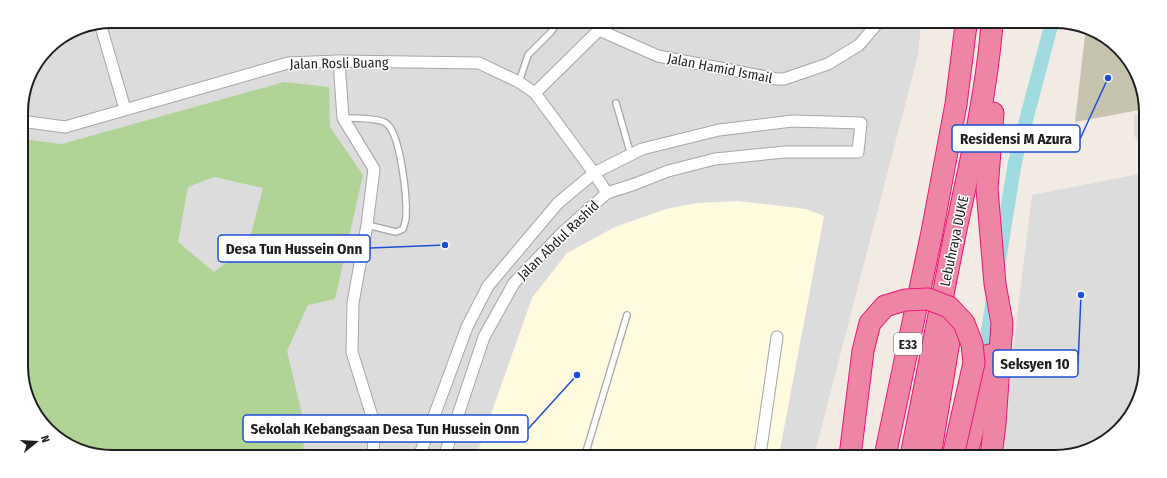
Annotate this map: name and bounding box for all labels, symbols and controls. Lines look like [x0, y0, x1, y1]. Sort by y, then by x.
street label: Jalan Hamid Ismail [666, 50, 774, 87]
street label: Jalan Rosli Buang [289, 54, 389, 73]
callout: Residensi M Azura [952, 125, 1080, 152]
text: Residensi M Azura [960, 130, 1073, 148]
street label: Lebuhraya DUKE [937, 194, 973, 288]
street label: Jalan Abdul Rashid [514, 197, 603, 284]
callout: Desa Tun Hussein Onn [218, 235, 370, 262]
text: Desa Tun Hussein Onn [226, 240, 362, 258]
road number: E33 [894, 333, 922, 355]
callout: Seksyen 10 [993, 350, 1078, 377]
text: Seksyen 10 [1000, 355, 1070, 373]
callout: Sekolah Kebangsaan Desa Tun Hussein Onn [243, 415, 528, 442]
text: Sekolah Kebangsaan Desa Tun Hussein Onn [251, 420, 520, 438]
north arrow [16, 422, 56, 462]
text: N [38, 434, 52, 444]

